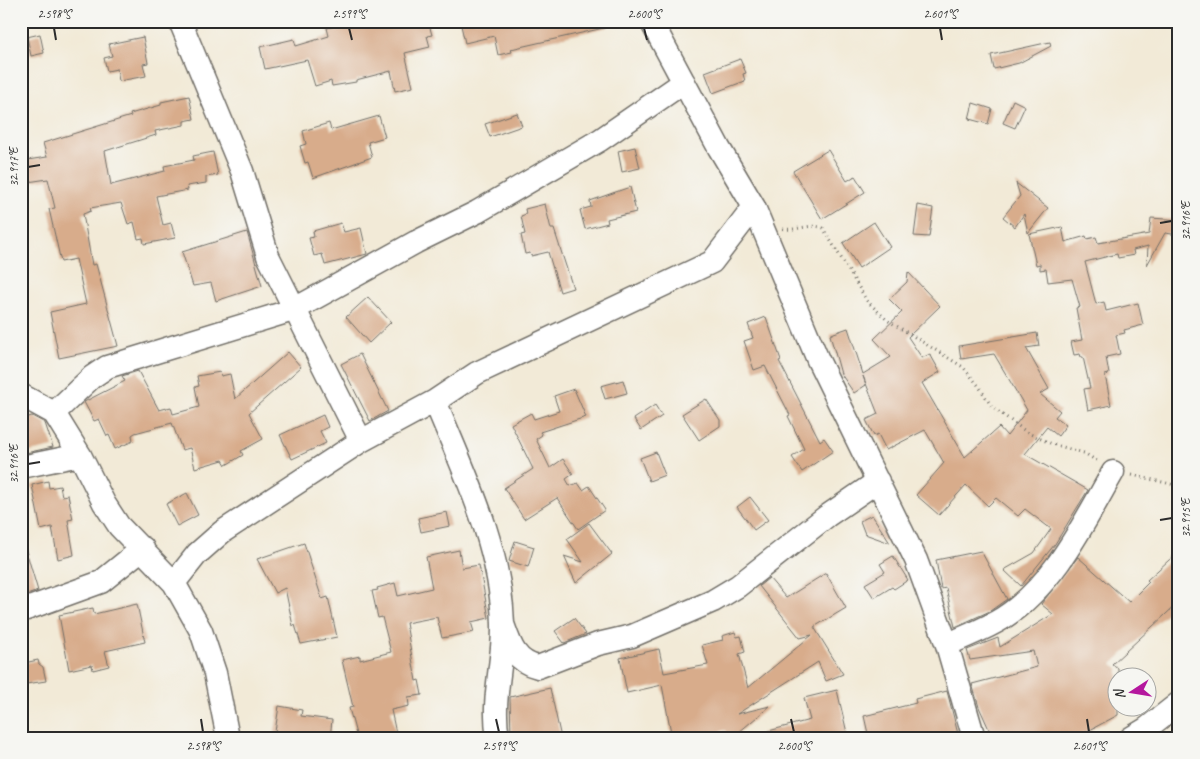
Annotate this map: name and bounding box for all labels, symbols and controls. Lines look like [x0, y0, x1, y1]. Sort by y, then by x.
text: 2.598°S [37, 6, 73, 22]
text: 2.599°S [332, 6, 368, 22]
text: 2.600°S [627, 6, 663, 22]
text: 2.601°S [923, 6, 959, 22]
text: 32.917°E [6, 146, 22, 187]
text: 32.916°E [1178, 200, 1194, 241]
text: 32.916°E [6, 443, 22, 484]
text: 32.915°E [1178, 497, 1194, 538]
north arrow [1108, 666, 1158, 716]
text: N [1110, 686, 1129, 701]
text: 2.598°S [186, 738, 222, 754]
text: 2.599°S [482, 738, 518, 754]
text: 2.600°S [777, 738, 813, 754]
text: 2.601°S [1072, 738, 1108, 754]

